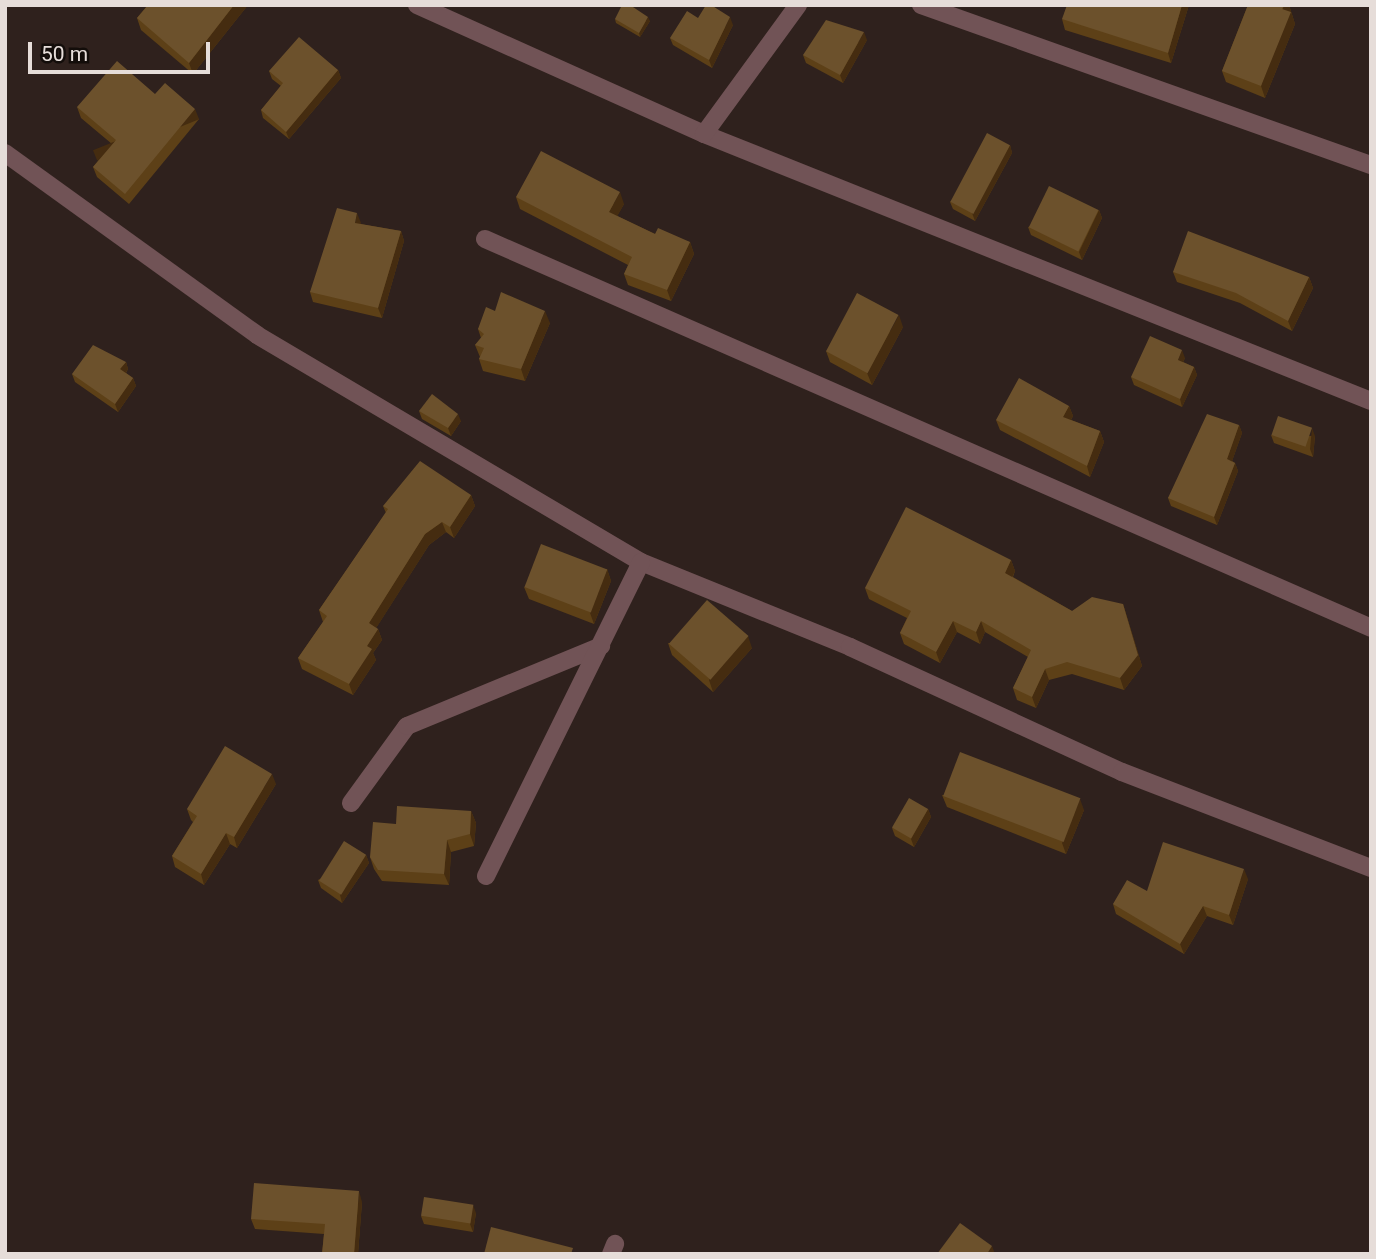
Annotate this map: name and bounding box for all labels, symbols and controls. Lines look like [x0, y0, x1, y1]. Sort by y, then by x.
scale bar [32, 28, 214, 72]
text: 50 m [41, 42, 88, 66]

